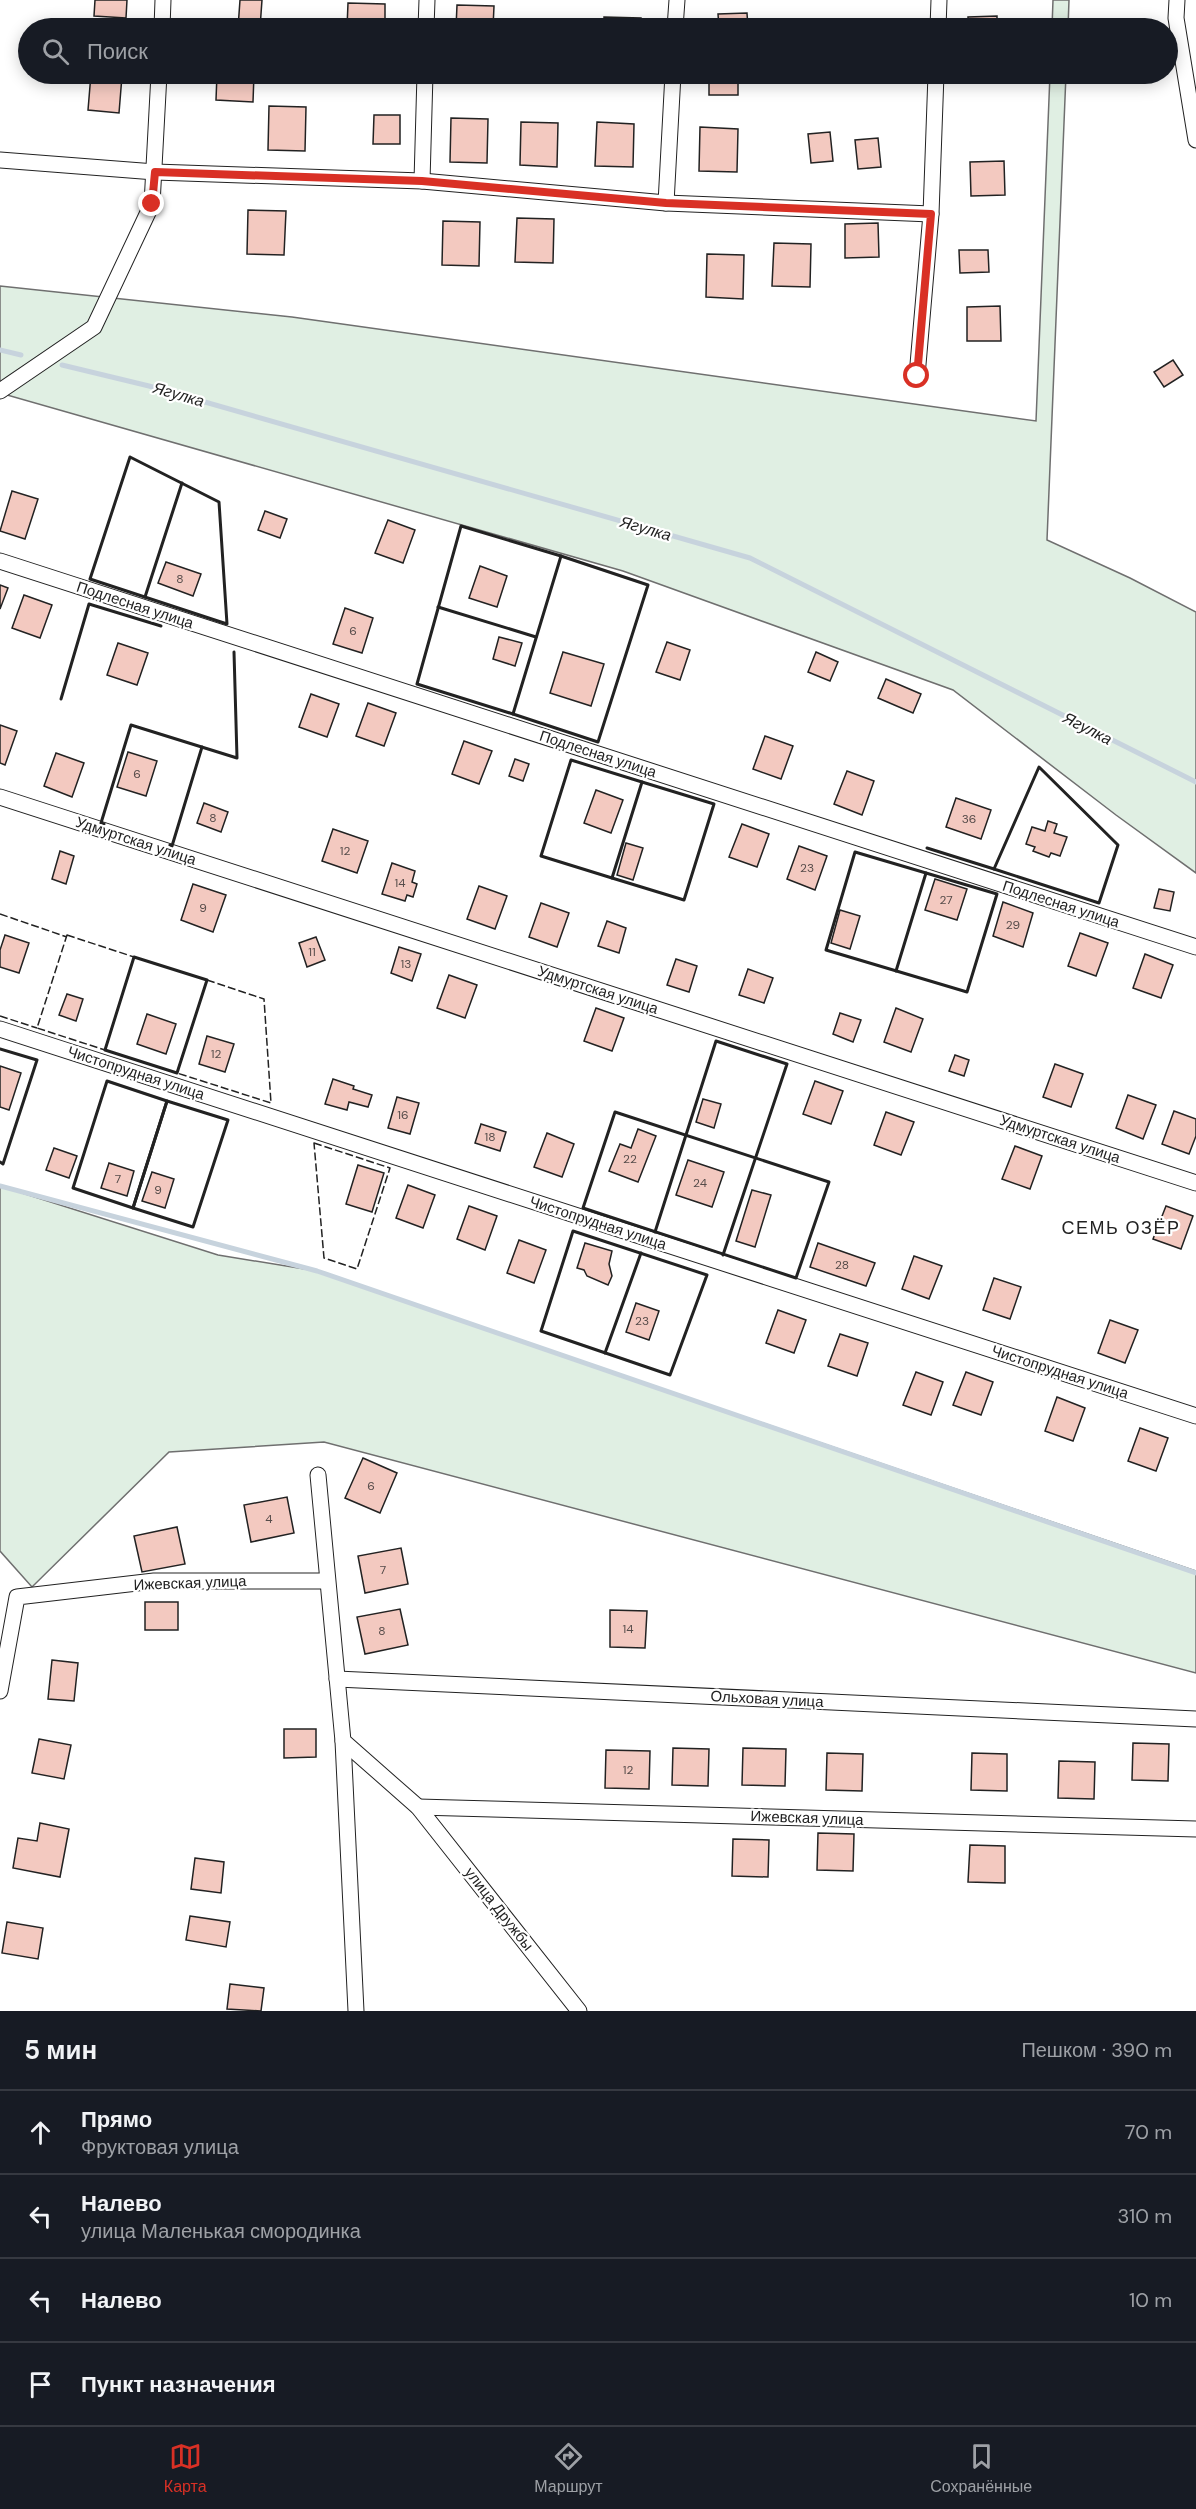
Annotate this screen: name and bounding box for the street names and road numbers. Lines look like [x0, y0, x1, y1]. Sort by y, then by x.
street label: Подлесная улица [74, 577, 197, 634]
street label: Подлесная улица [537, 726, 660, 783]
street label: Удмуртская улица [73, 812, 199, 870]
street label: Подлесная улица [1000, 876, 1123, 933]
street label: Удмуртская улица [535, 961, 661, 1019]
street label: Чистопрудная улица [65, 1041, 208, 1105]
street label: Удмуртская улица [997, 1110, 1123, 1168]
street label: Чистопрудная улица [527, 1191, 670, 1255]
street label: Чистопрудная улица [989, 1340, 1132, 1404]
street label: Ижевская улица [133, 1571, 247, 1595]
street label: Ольховая улица [710, 1686, 825, 1712]
street label: Ижевская улица [750, 1806, 864, 1830]
street label: улица Дружбы [460, 1863, 538, 1955]

